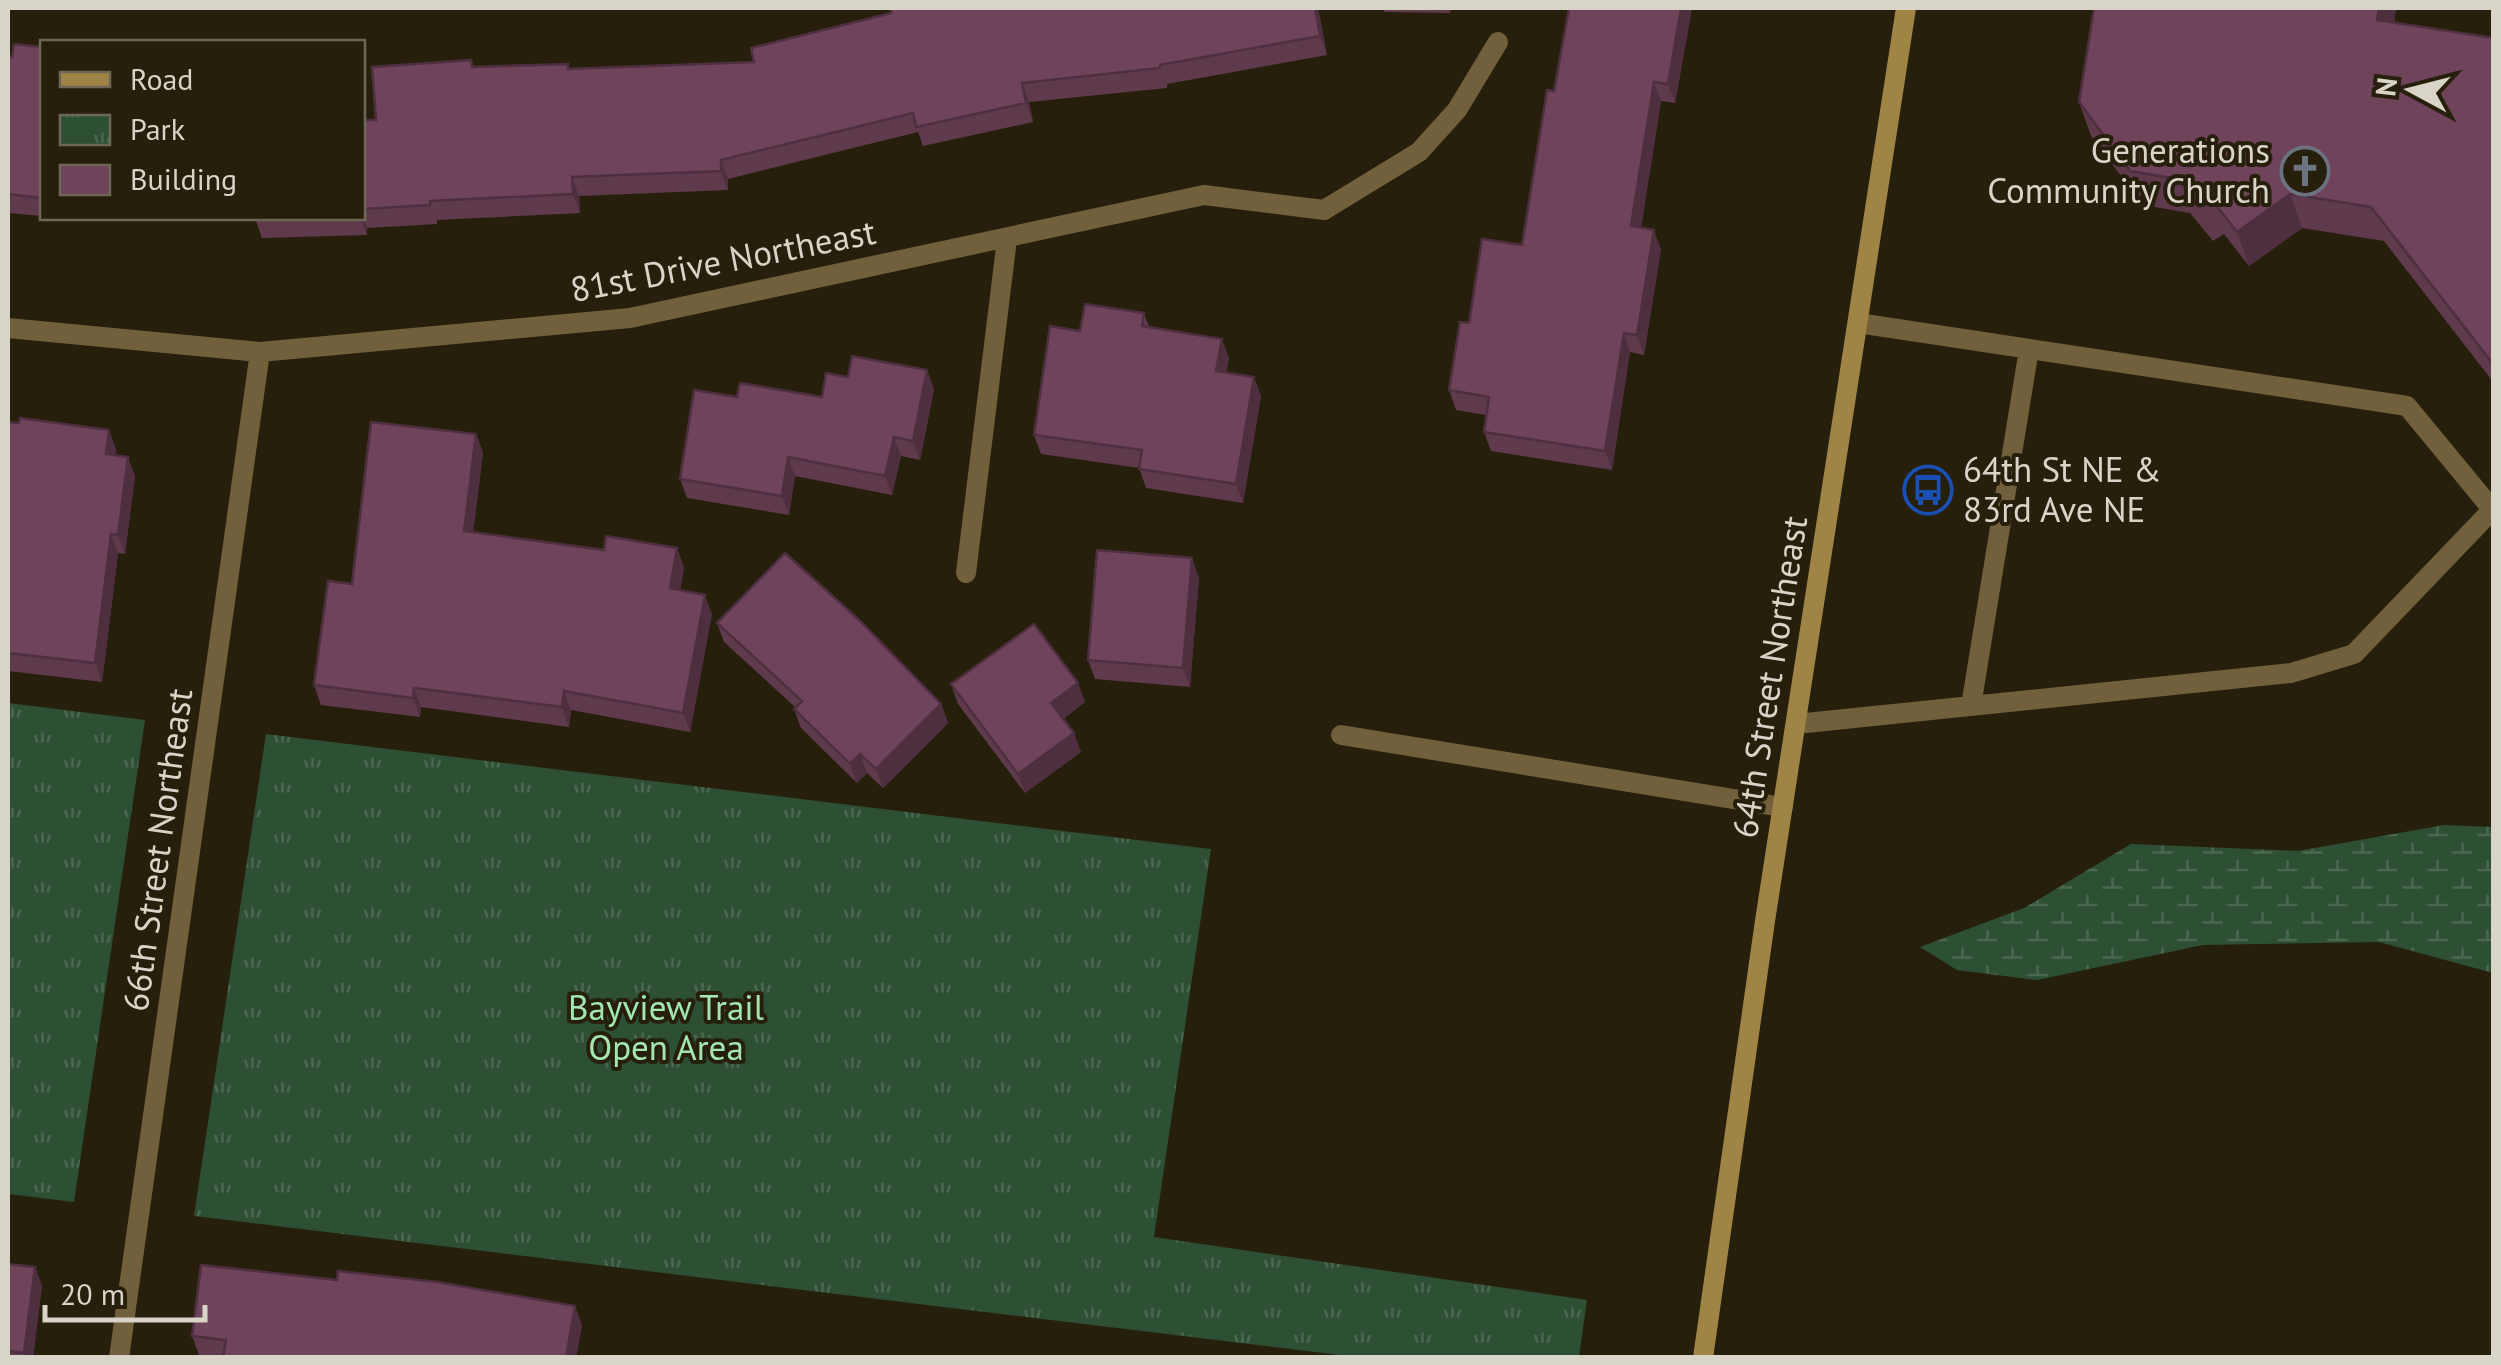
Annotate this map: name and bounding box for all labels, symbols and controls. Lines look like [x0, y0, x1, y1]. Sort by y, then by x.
legend [40, 40, 365, 220]
north arrow [2361, 40, 2461, 140]
text: Road [130, 59, 194, 98]
text: N [2366, 76, 2405, 98]
text: Park [130, 109, 186, 148]
place label: Generations Community Church [1987, 127, 2270, 213]
church icon: Generations Community Church [2279, 145, 2331, 197]
text: Building [130, 159, 237, 198]
street label: 81st Drive Northeast [566, 208, 879, 312]
place label: 64th St NE & 83rd Ave NE [1963, 446, 2161, 532]
bus stop icon: 64th St NE & 83rd Ave NE [1902, 464, 1954, 516]
street label: 64th Street Northeast [1721, 512, 1817, 841]
street label: 66th Street Northeast [112, 685, 202, 1014]
park label: Bayview Trail Open Area [568, 984, 764, 1070]
scale bar [45, 1260, 205, 1322]
text: 20 m [60, 1274, 125, 1313]

